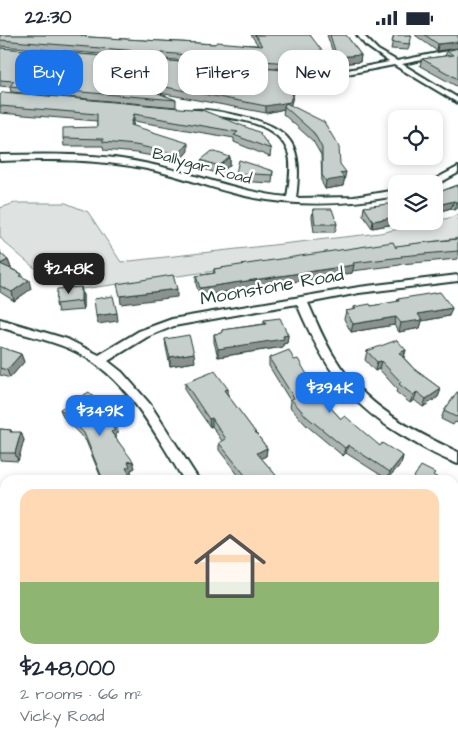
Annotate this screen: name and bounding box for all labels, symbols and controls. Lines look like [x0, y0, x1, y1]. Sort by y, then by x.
text: 22:30 [25, 4, 72, 31]
chip: Buy [15, 50, 83, 95]
chip: Rent [93, 50, 168, 95]
chip: Filters [178, 50, 268, 95]
chip: New [278, 50, 349, 95]
map controls [388, 110, 443, 230]
button: locate [388, 110, 443, 165]
street label: Ballygar Road [150, 142, 254, 191]
button: layers [388, 175, 443, 230]
pin: $248K [34, 253, 104, 295]
text: $248K [44, 258, 94, 280]
street label: Moonstone Road [198, 261, 346, 313]
pin: $394K [295, 371, 365, 414]
text: $394K [307, 377, 353, 399]
pin: $349K [65, 395, 135, 437]
text: $349K [77, 400, 123, 422]
icon: home [185, 521, 275, 611]
text: $248,000 [20, 654, 115, 683]
text: 2 rooms · 66 m² [20, 683, 143, 705]
text: Vicky Road [20, 705, 104, 727]

